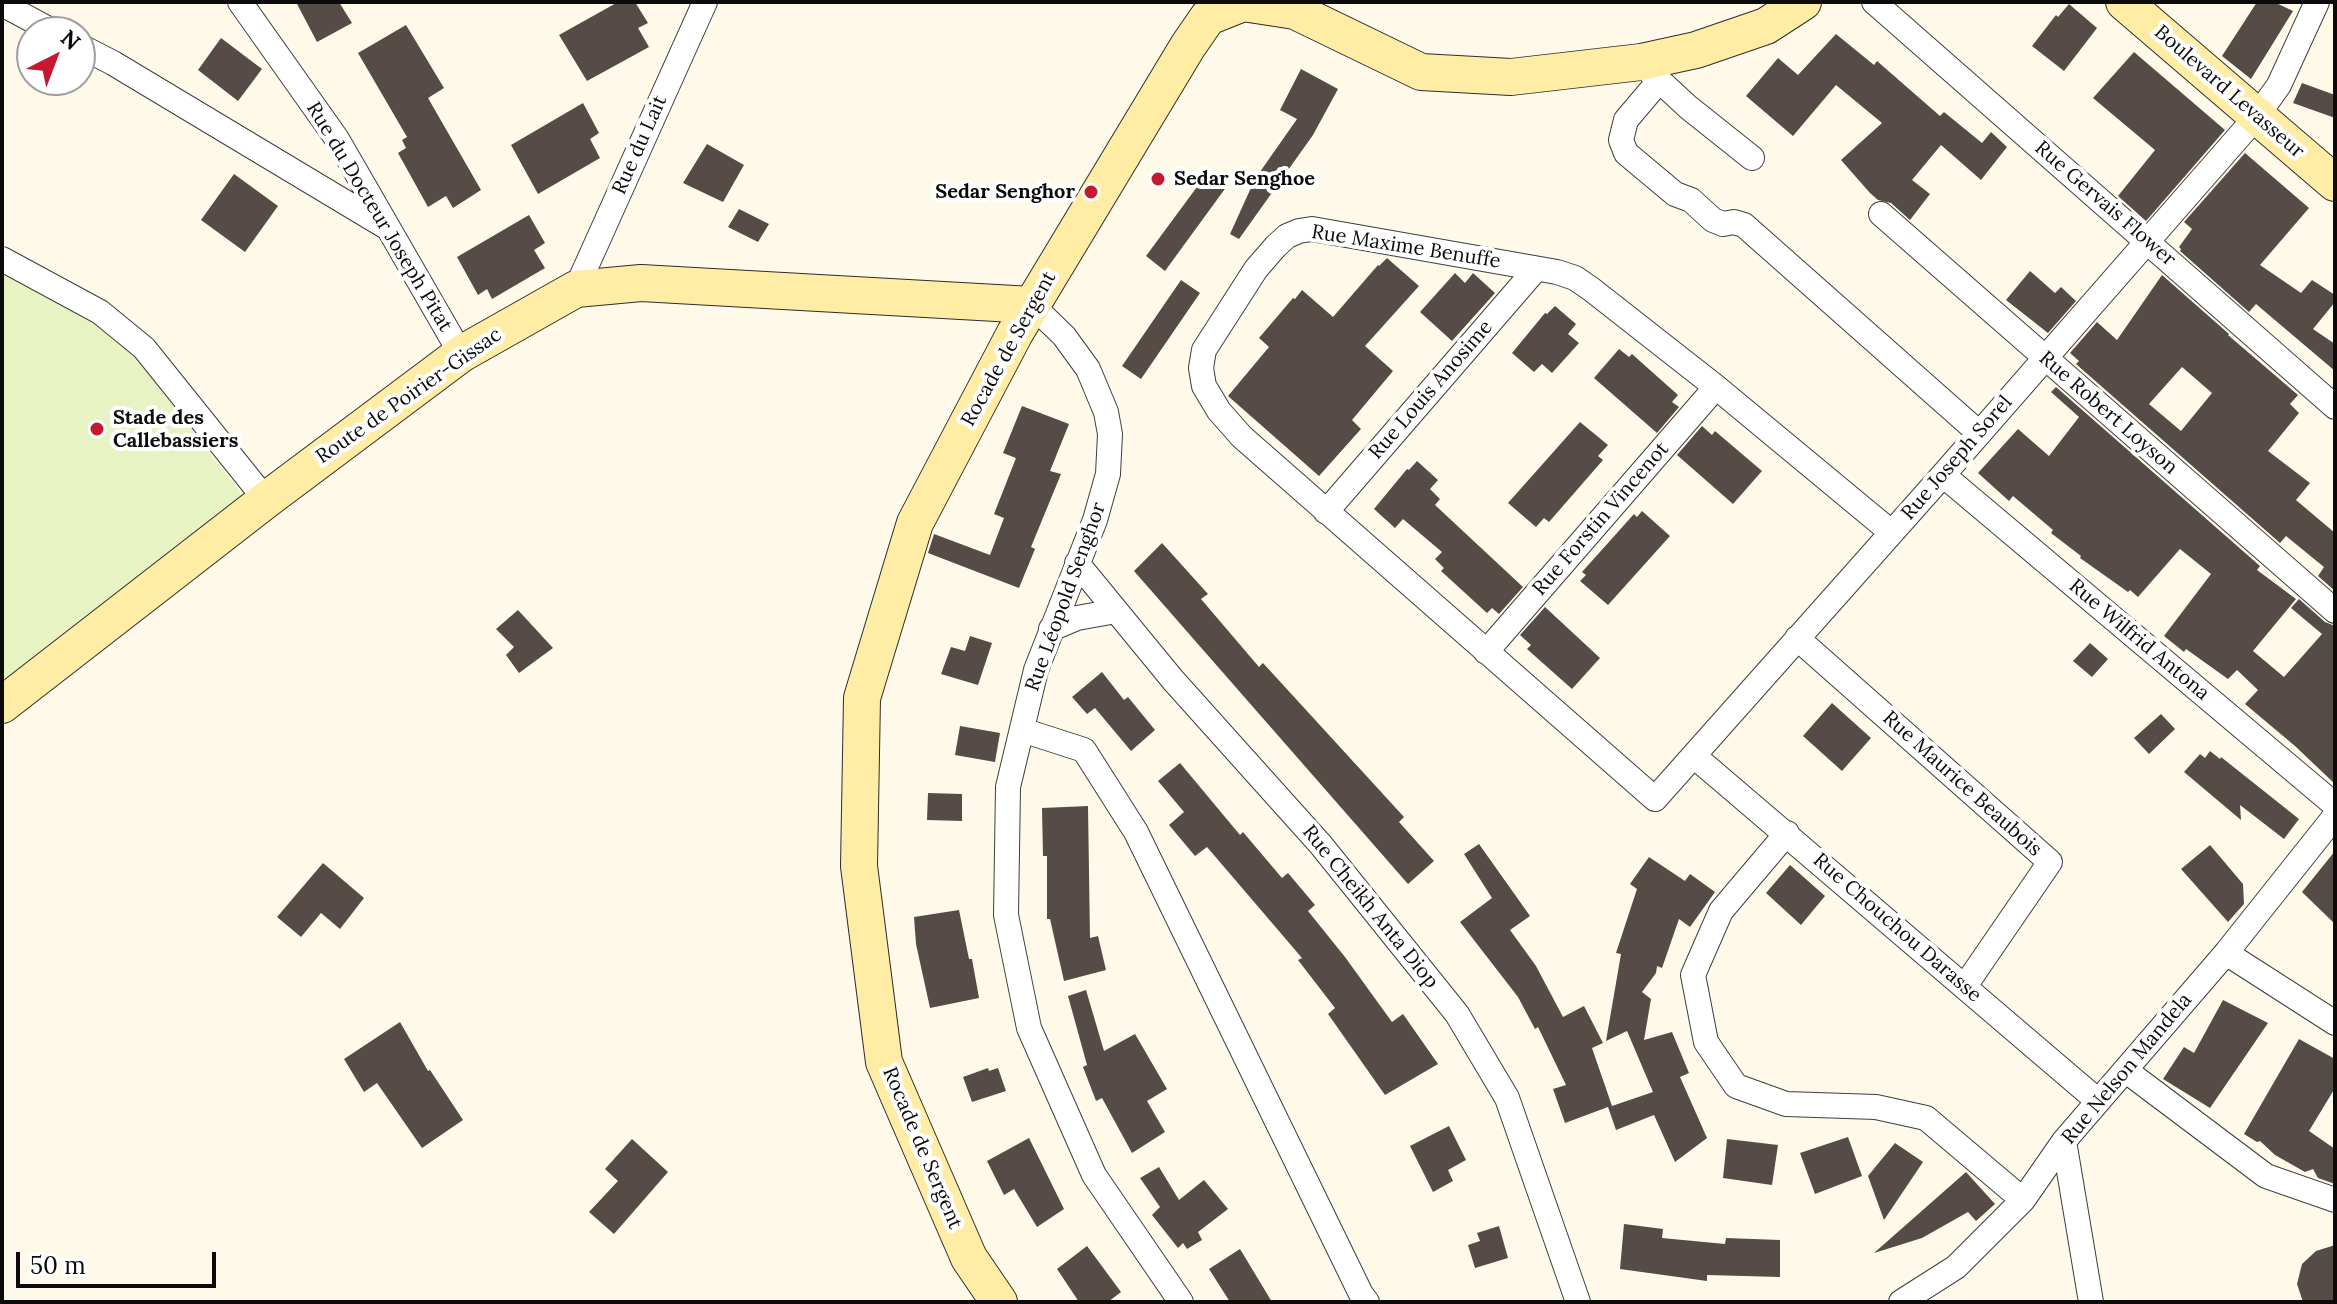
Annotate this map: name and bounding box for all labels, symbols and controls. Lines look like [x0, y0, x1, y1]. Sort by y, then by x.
north arrow [16, 16, 96, 96]
street label: Boulevard Levasseur [2149, 20, 2309, 164]
text: N [55, 24, 86, 56]
street label: Rue du Lait [608, 92, 672, 198]
street label: Rue du Docteur Joseph Pitat [301, 98, 457, 336]
street label: Rue Gervais Flower [2030, 136, 2180, 272]
place label: Sedar Senghoe [1174, 167, 1315, 191]
marker: Sedar Senghoe [1149, 170, 1167, 188]
place label: Sedar Senghor [935, 180, 1075, 204]
marker: Sedar Senghor [1082, 183, 1100, 201]
street label: Rue Maxime Benuffe [1310, 220, 1502, 274]
street label: Rocade de Sergent [956, 267, 1062, 431]
street label: Rue Louis Anosime [1364, 316, 1498, 464]
street label: Route de Poirier-Gissac [312, 323, 506, 469]
street label: Rue Robert Loyson [2034, 346, 2182, 480]
street label: Rue Joseph Sorel [1897, 391, 2017, 525]
place label: Stade des Callebassiers [113, 406, 238, 453]
marker: Stade des Callebassiers [88, 420, 106, 438]
street label: Rue Forstin Vincenot [1528, 437, 1674, 601]
street label: Rue Léopold Senghor [1021, 499, 1111, 695]
street label: Rue Wilfrid Antona [2064, 574, 2214, 706]
street label: Rue Maurice Beaubois [1878, 706, 2046, 862]
street label: Rue Cheikh Anta Diop [1297, 821, 1443, 993]
street label: Rue Chouchou Darasse [1808, 848, 1986, 1008]
street label: Rue Nelson Mandela [2057, 989, 2197, 1149]
street label: Rocade de Sergent [877, 1064, 967, 1232]
scale bar [20, 1236, 220, 1286]
text: 50 m [30, 1250, 86, 1281]

